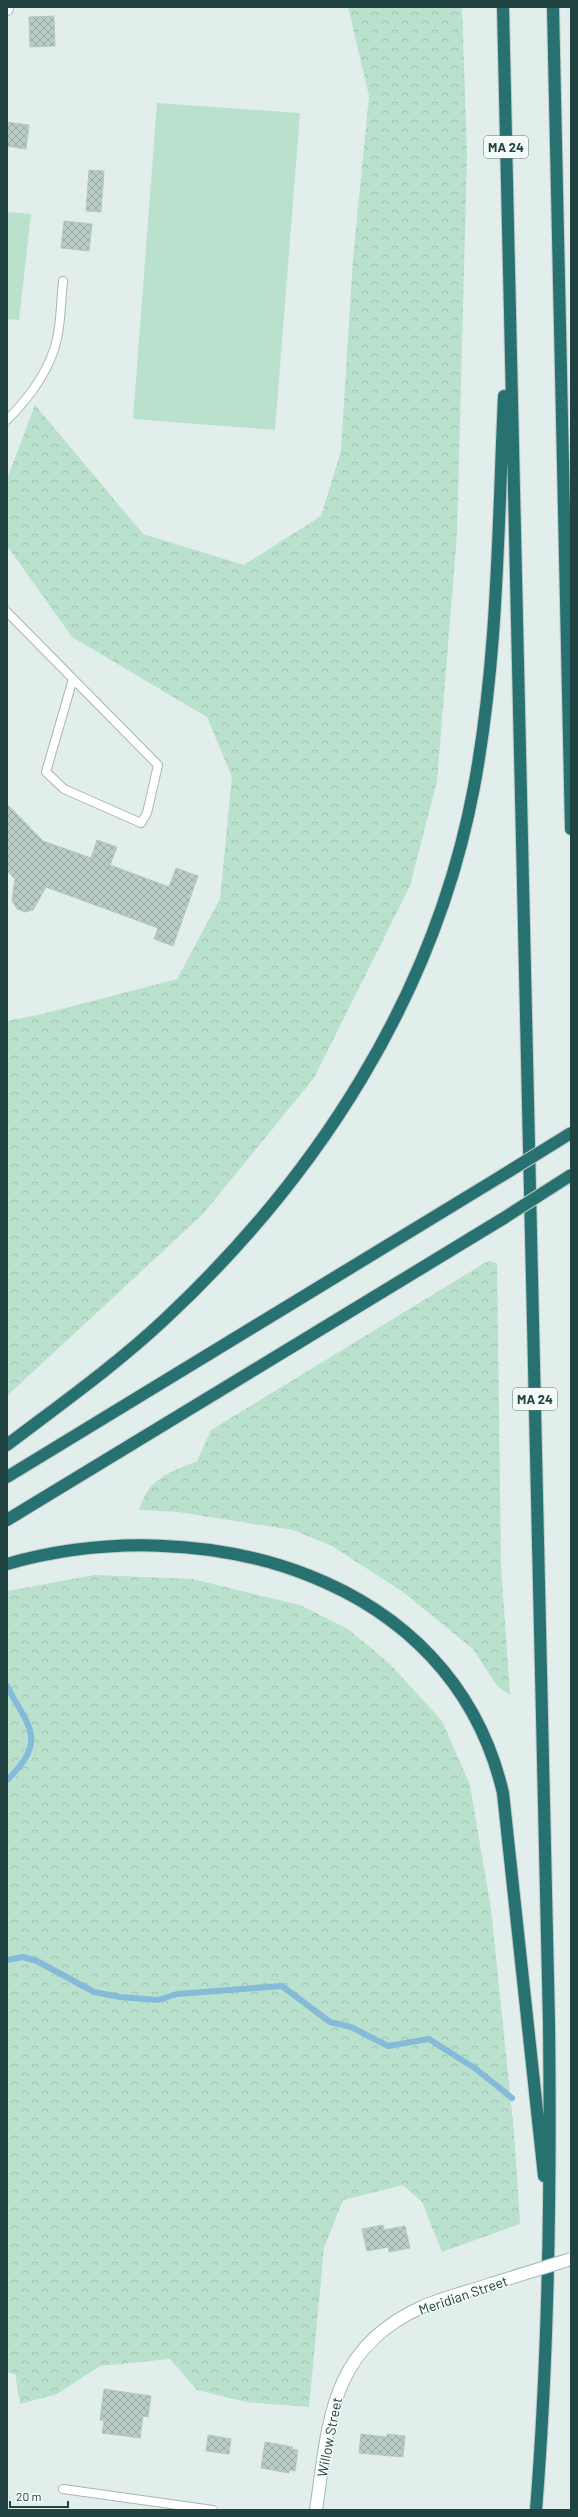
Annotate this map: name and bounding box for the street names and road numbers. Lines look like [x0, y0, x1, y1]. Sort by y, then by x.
road number: MA 24 [484, 136, 528, 158]
road number: MA 24 [513, 1388, 557, 1410]
street label: Meridian Street [416, 2272, 510, 2318]
street label: Willow Street [313, 2396, 345, 2478]

